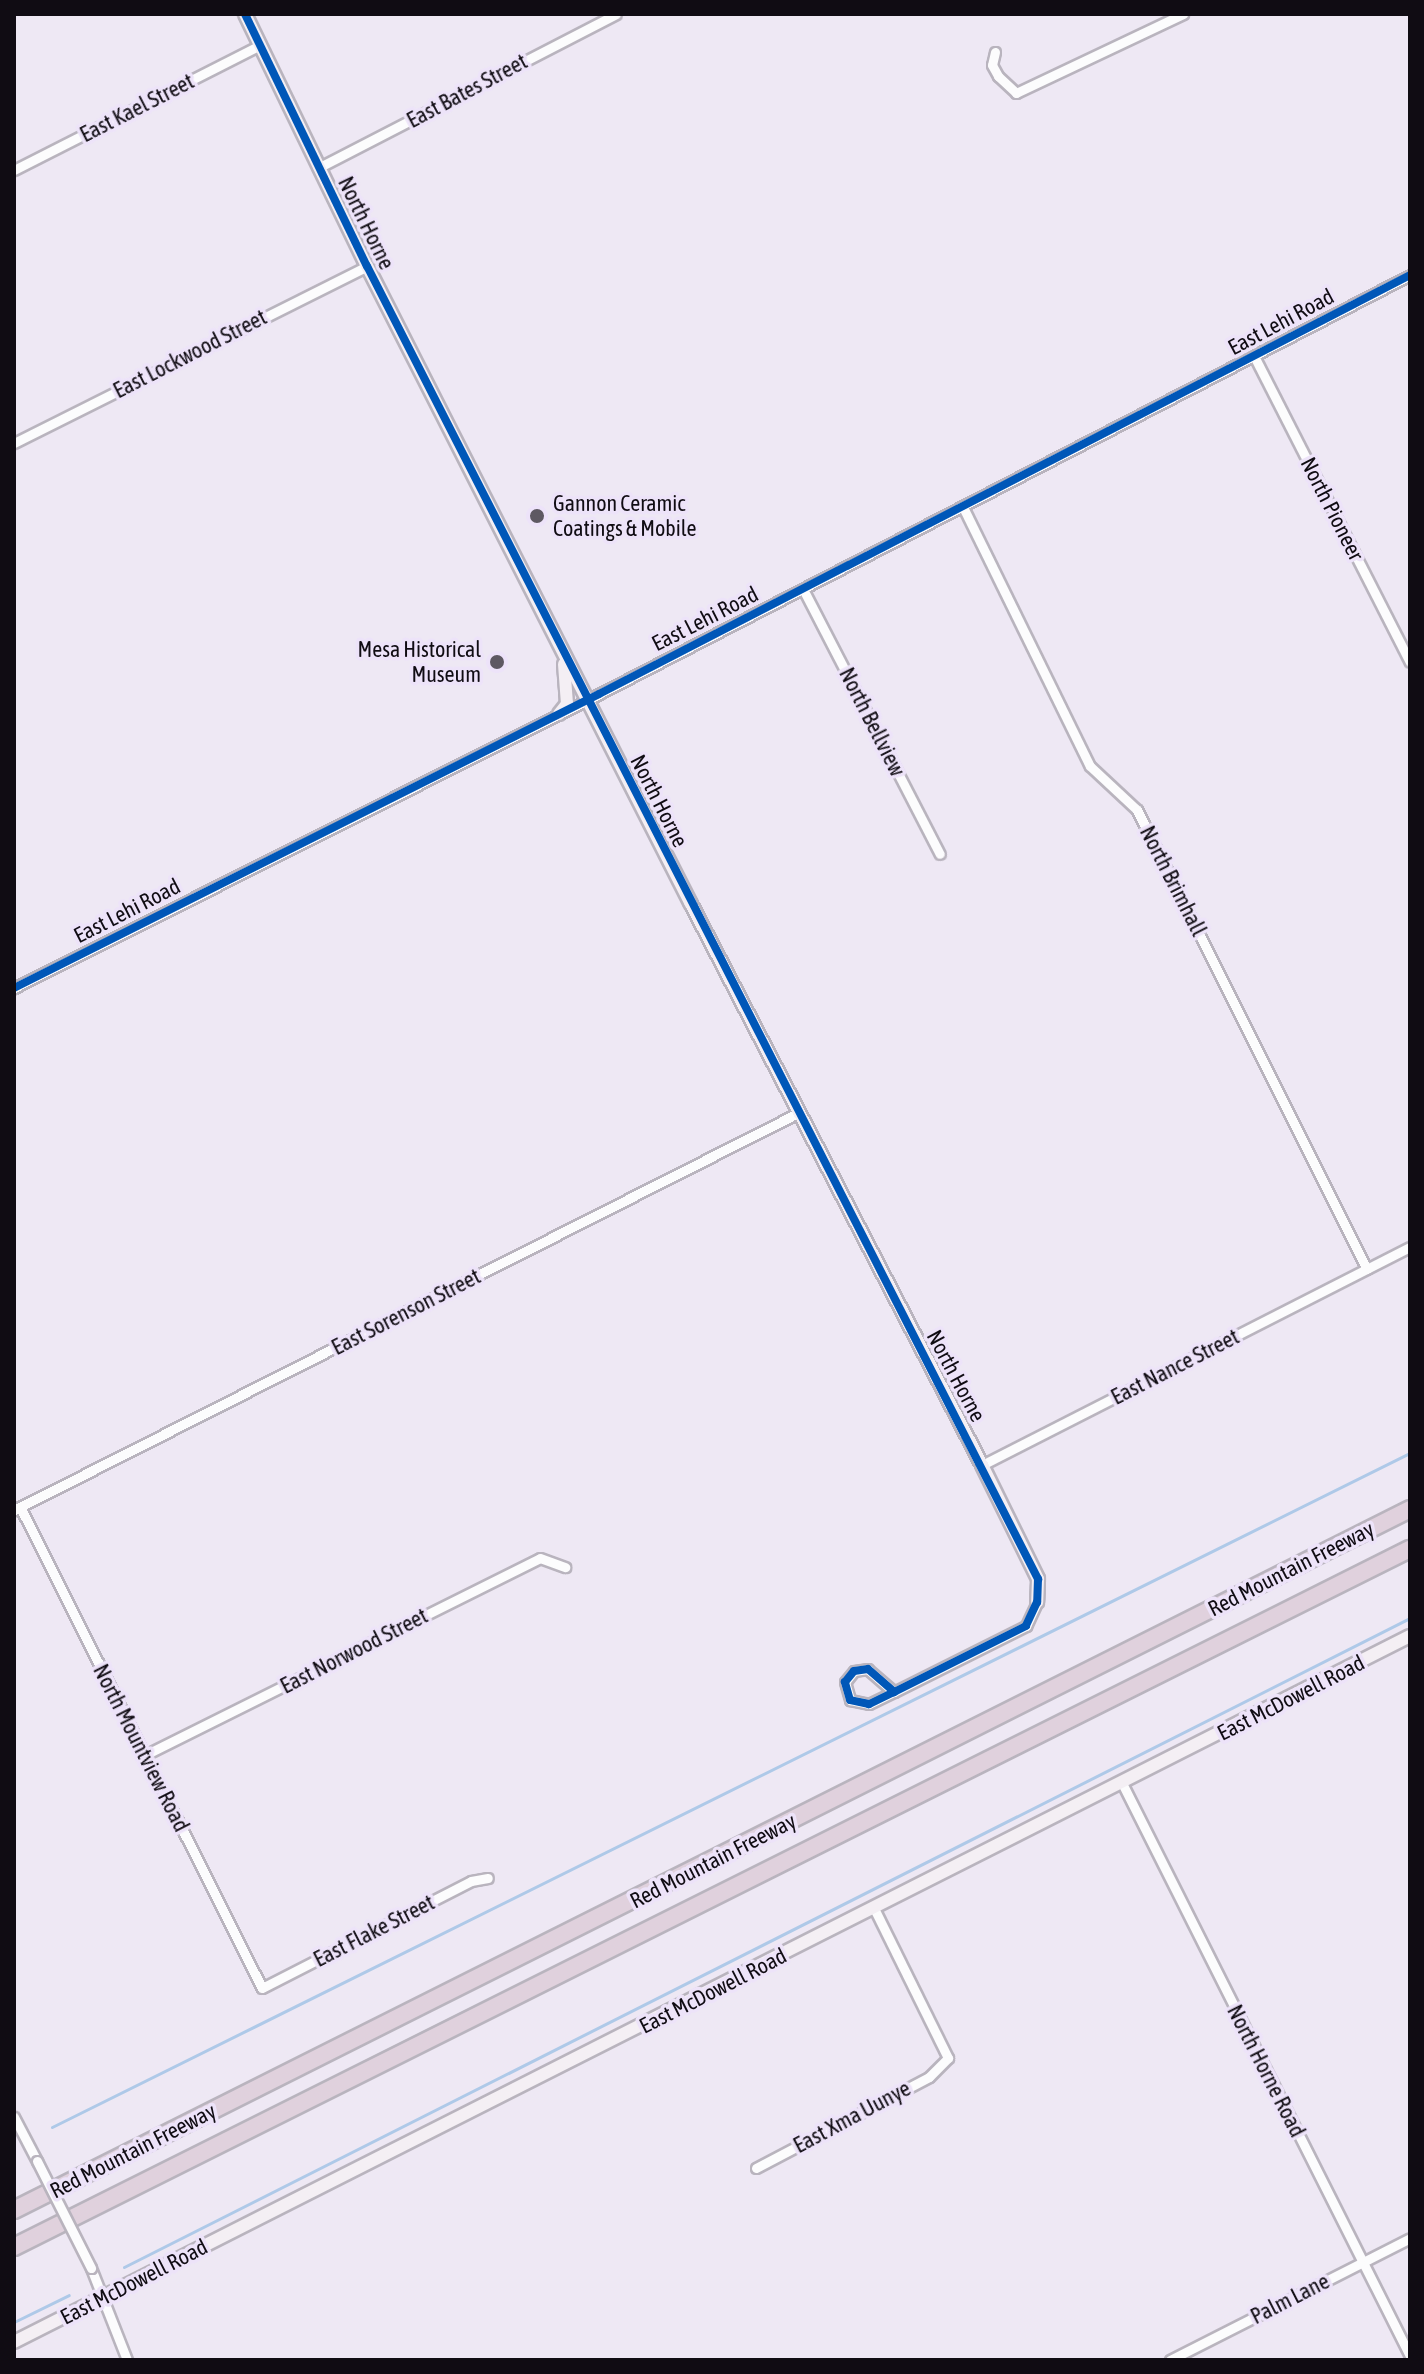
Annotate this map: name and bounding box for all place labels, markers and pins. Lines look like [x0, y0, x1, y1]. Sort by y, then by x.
place label: Gannon Ceramic Coatings & Mobile [553, 490, 696, 542]
marker: Gannon Ceramic Coatings & Mobile [528, 507, 546, 525]
place label: Mesa Historical Museum [357, 636, 481, 688]
marker: Mesa Historical Museum [488, 653, 506, 671]

